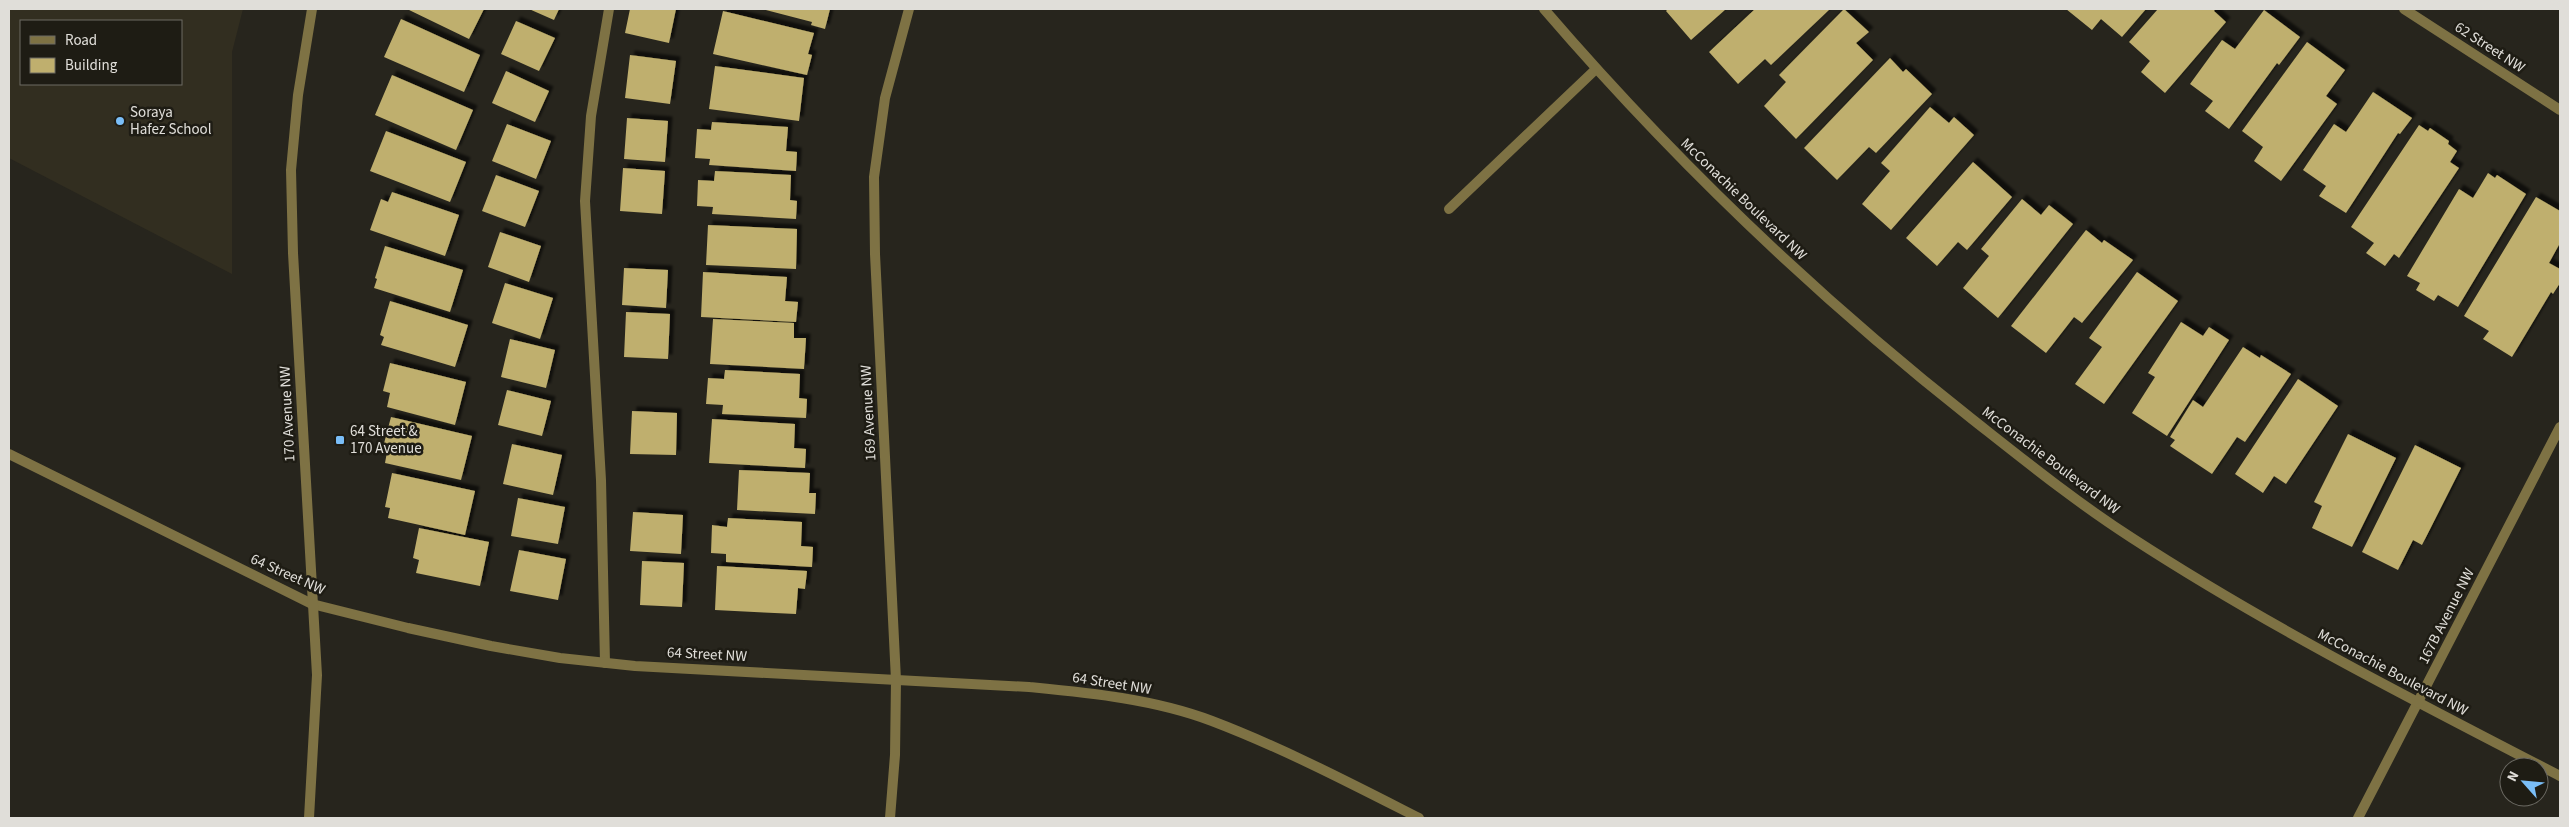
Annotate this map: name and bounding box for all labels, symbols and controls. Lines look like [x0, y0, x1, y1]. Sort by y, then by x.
street label: 62 Street NW [2450, 17, 2529, 78]
legend [20, 20, 182, 85]
text: Road [65, 30, 97, 51]
text: Building [65, 55, 118, 76]
place label: Soraya Hafez School [130, 102, 212, 140]
marker: Soraya Hafez School [114, 115, 126, 127]
street label: McConachie Boulevard NW [1676, 133, 1811, 265]
street label: 169 Avenue NW [855, 364, 881, 462]
street label: 170 Avenue NW [274, 365, 300, 463]
street label: McConachie Boulevard NW [1977, 401, 2124, 519]
place label: 64 Street & 170 Avenue [350, 421, 422, 459]
marker: 64 Street & 170 Avenue [334, 434, 346, 446]
street label: 64 Street NW [247, 549, 329, 600]
street label: 167B Avenue NW [2413, 565, 2480, 668]
street label: McConachie Boulevard NW [2314, 624, 2472, 721]
street label: 64 Street NW [666, 642, 748, 667]
street label: 64 Street NW [1071, 667, 1153, 700]
north arrow [2499, 757, 2549, 807]
text: N [2502, 768, 2524, 785]

